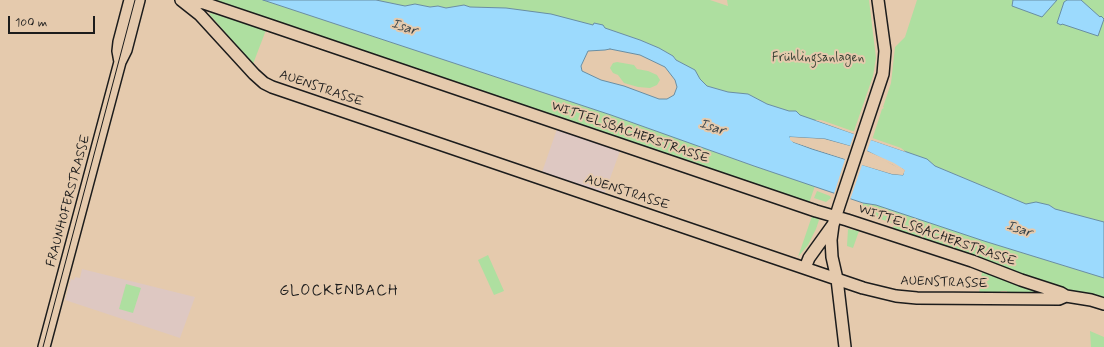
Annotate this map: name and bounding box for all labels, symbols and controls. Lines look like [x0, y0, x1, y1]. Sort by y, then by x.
scale bar [10, 8, 97, 34]
text: 100 m [15, 15, 47, 31]
water label: Isar [389, 16, 419, 40]
park label: Frühlingsanlagen [772, 50, 864, 66]
street label: AUENSTRASSE [277, 67, 365, 111]
street label: WITTELSBACHERSTRASSE [549, 99, 711, 167]
water label: Isar [697, 116, 727, 140]
street label: FRAUNHOFERSTRASSE [44, 133, 94, 269]
street label: AUENSTRASSE [583, 172, 671, 214]
street label: WITTELSBACHERSTRASSE [856, 202, 1018, 270]
water label: Isar [1004, 218, 1034, 242]
street label: AUENSTRASSE [900, 274, 988, 292]
district label: GLOCKENBACH [280, 283, 398, 301]

